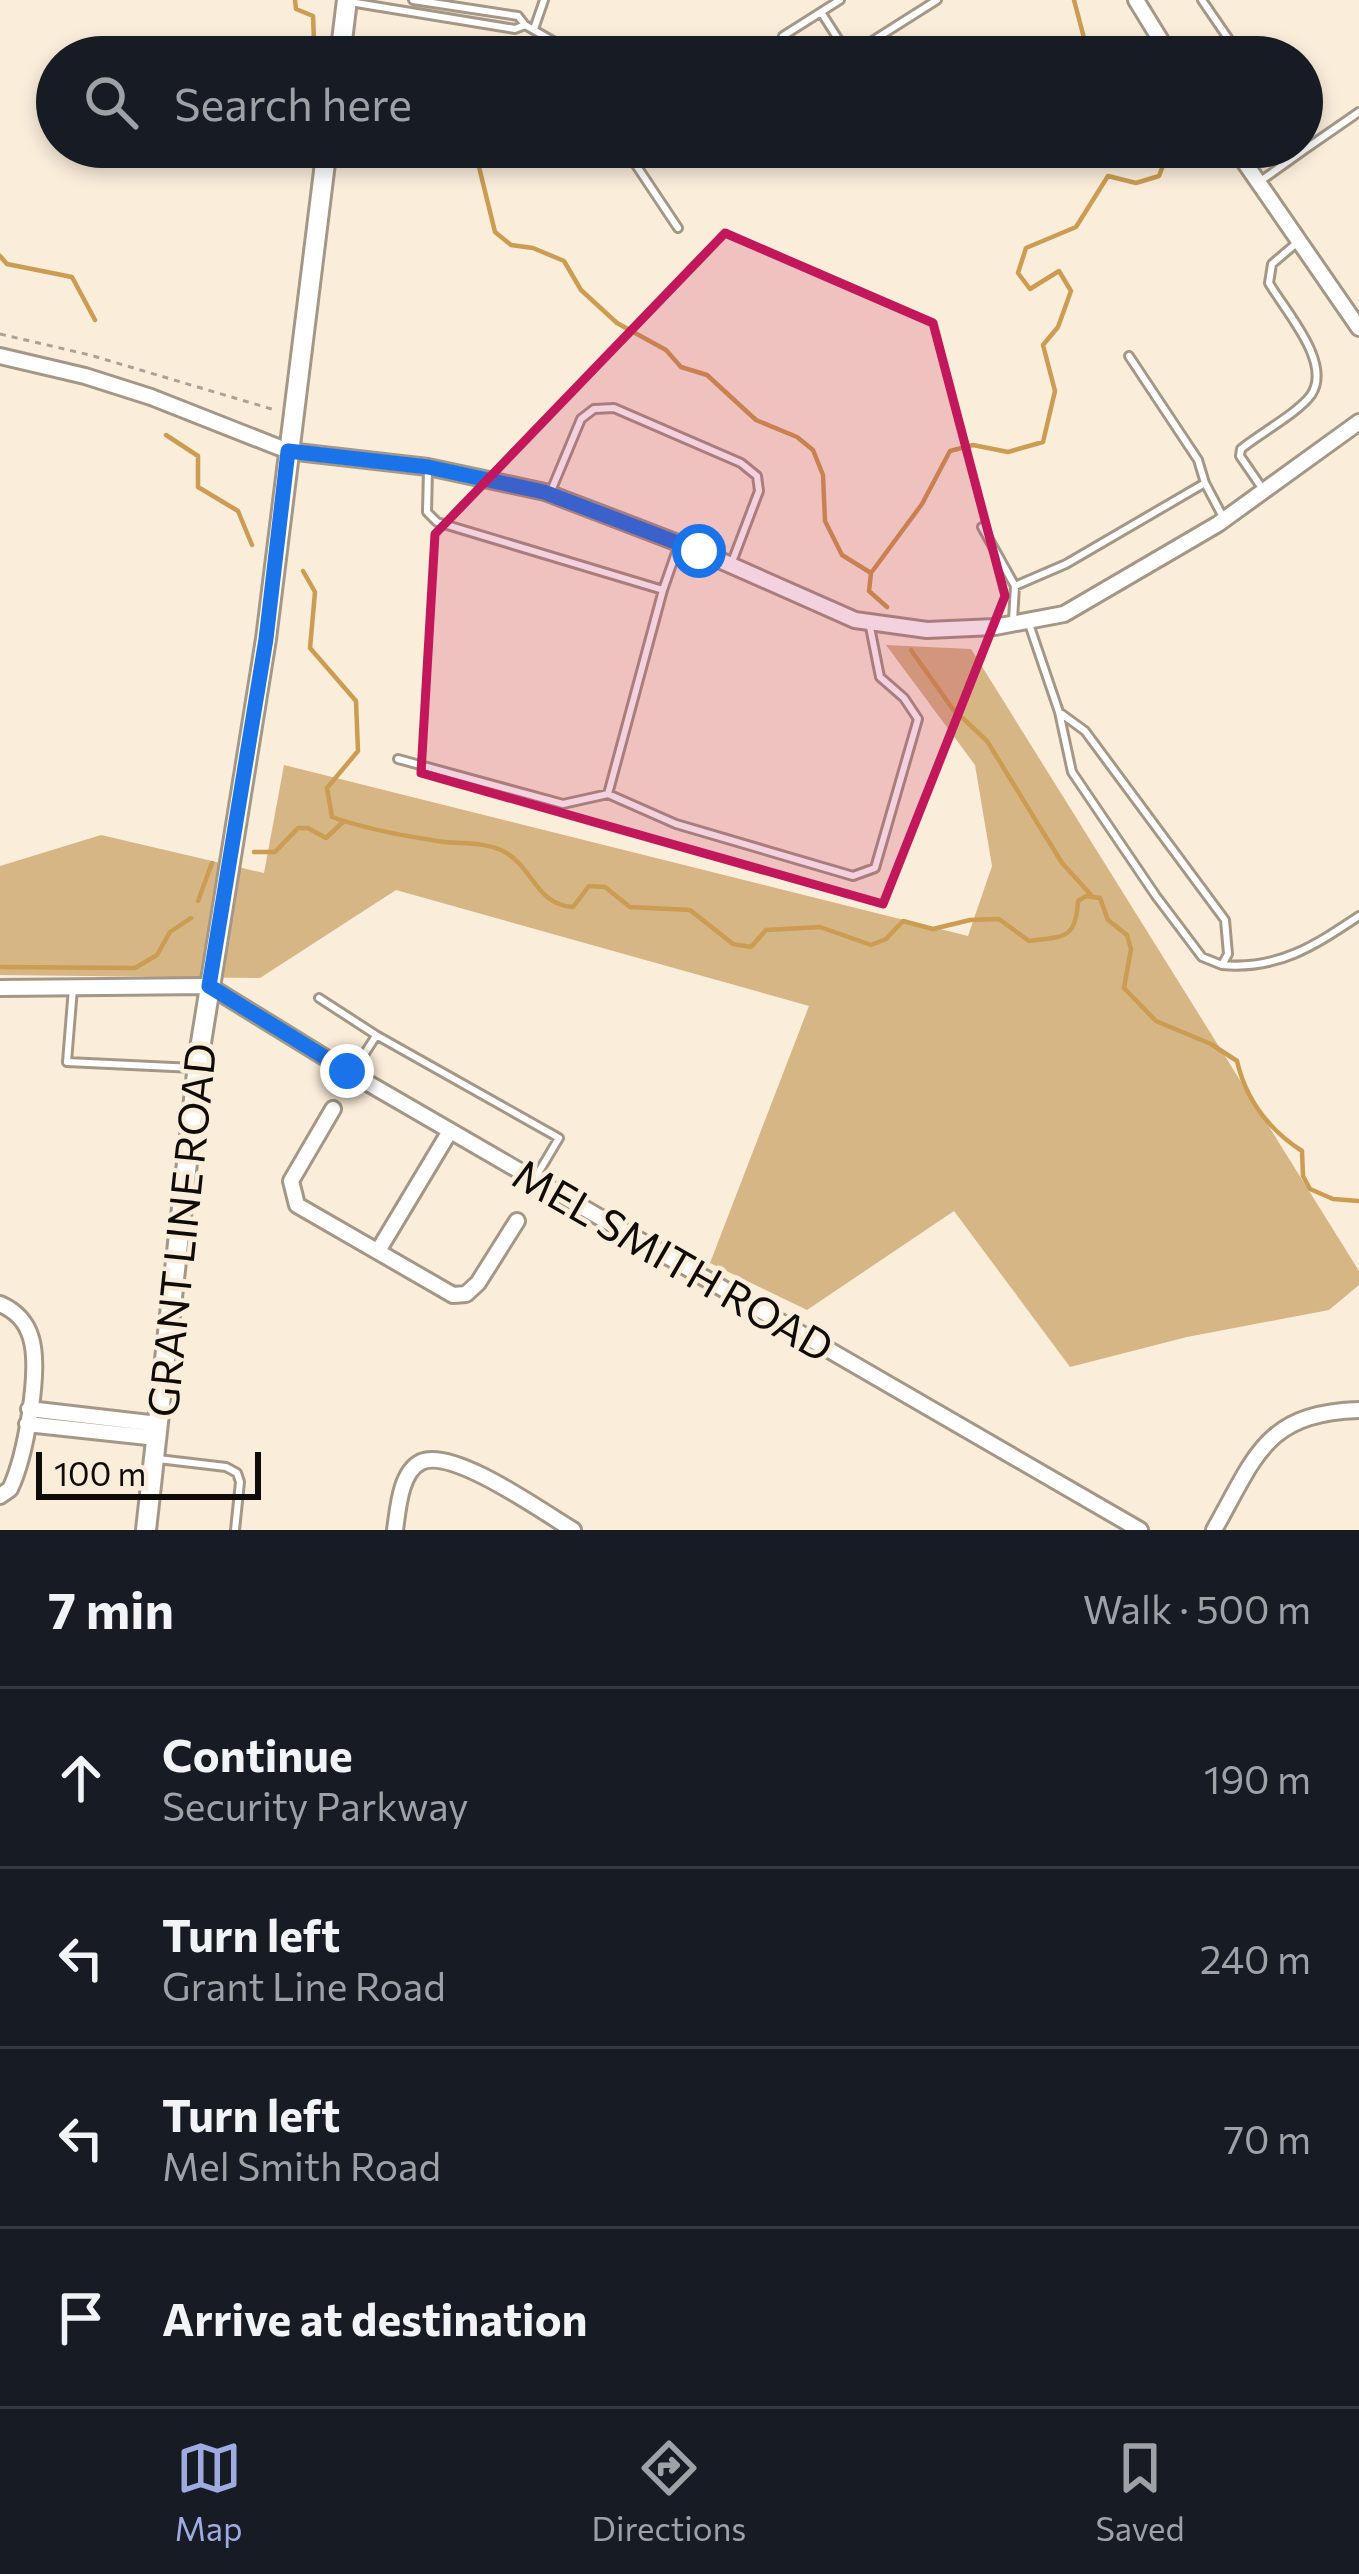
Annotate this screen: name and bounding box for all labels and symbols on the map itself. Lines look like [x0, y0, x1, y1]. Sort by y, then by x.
route start [672, 524, 726, 578]
street label: GRANT LINE ROAD [135, 1041, 225, 1419]
route end [320, 1044, 374, 1098]
street label: MEL SMITH ROAD [505, 1146, 843, 1372]
scale bar [36, 1446, 261, 1499]

